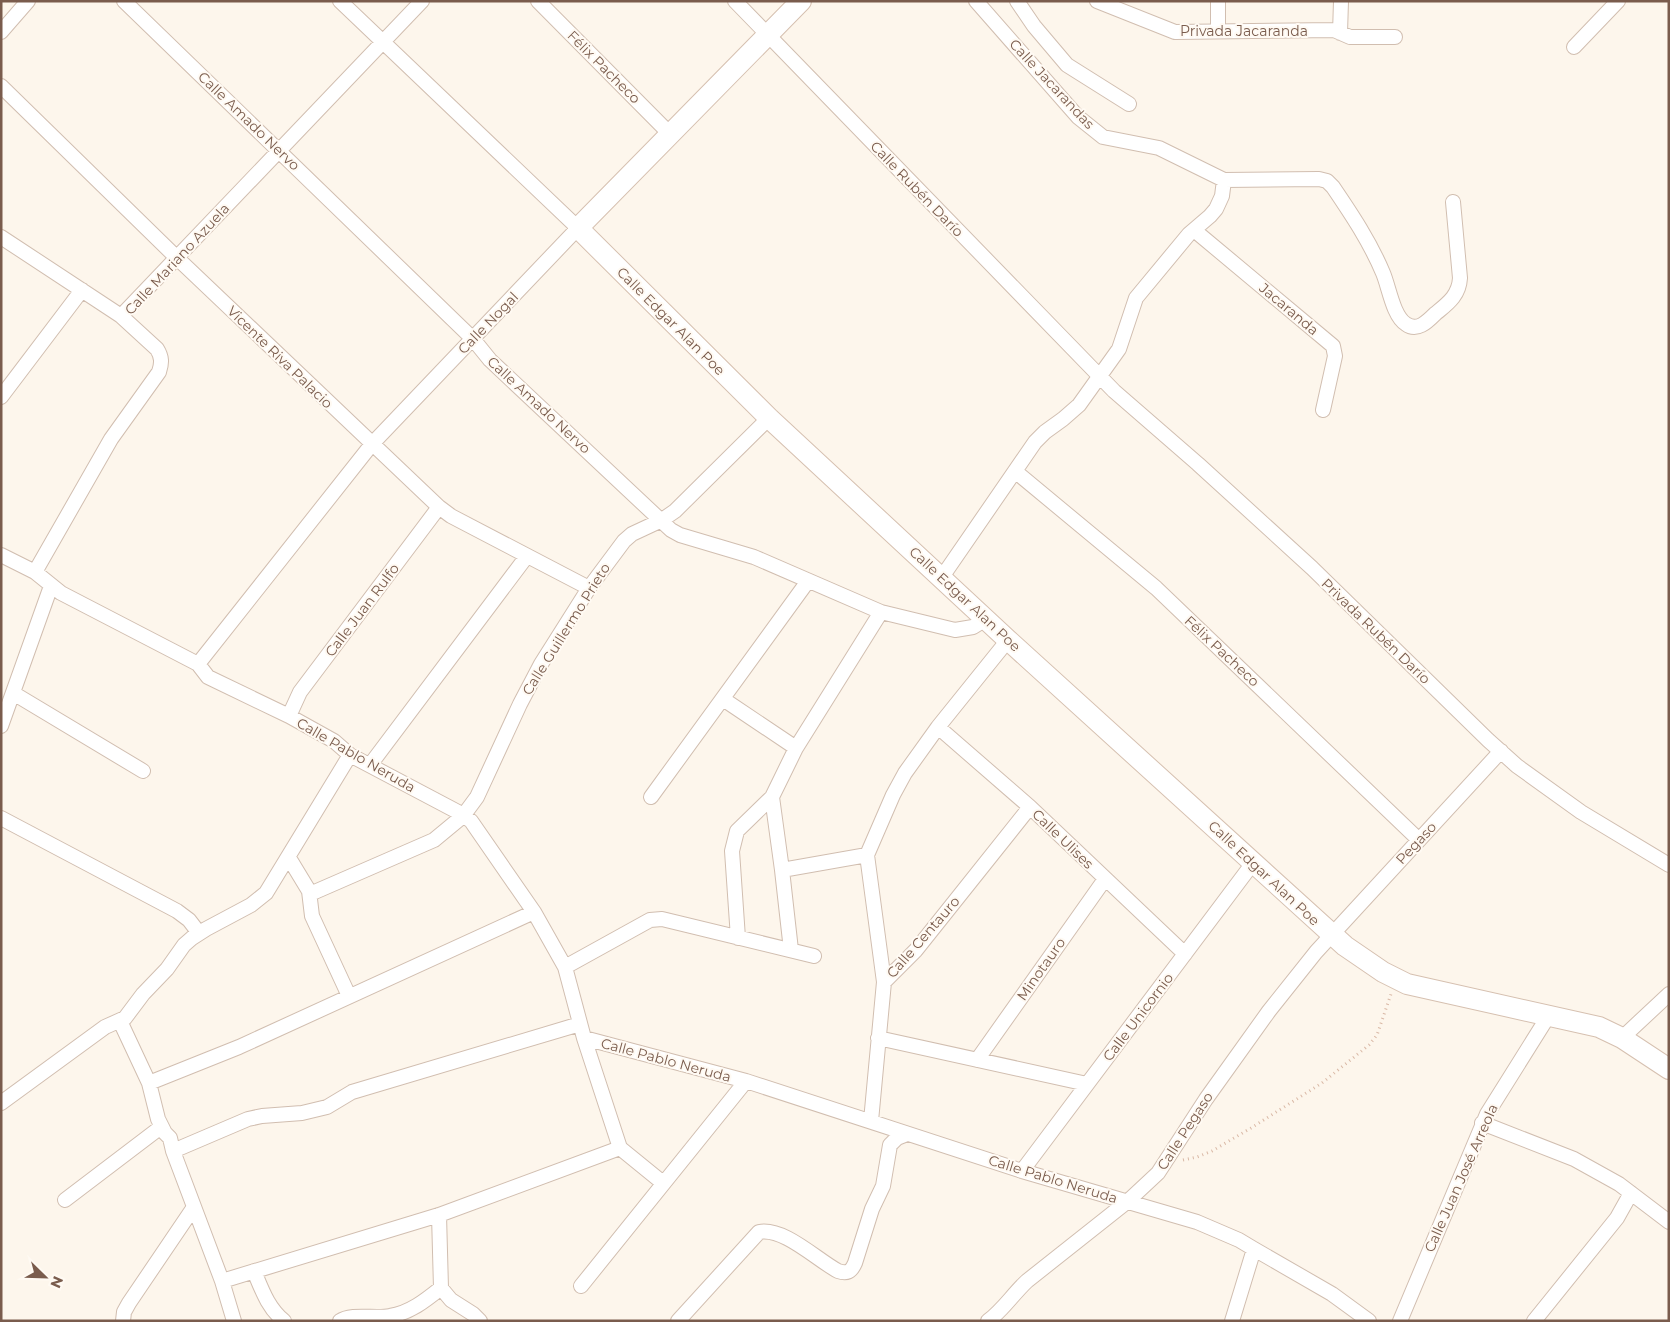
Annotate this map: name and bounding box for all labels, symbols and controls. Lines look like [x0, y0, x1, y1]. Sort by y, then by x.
street label: Privada Jacaranda [1180, 22, 1308, 40]
street label: Félix Pacheco [564, 27, 644, 107]
street label: Calle Jacarandas [1006, 35, 1098, 133]
street label: Calle Amado Nervo [194, 68, 304, 174]
street label: Calle Rubén Darío [867, 137, 967, 241]
street label: Calle Mariano Azuela [121, 200, 233, 318]
street label: Calle Edgar Alan Poe [613, 263, 729, 379]
street label: Jacaranda [1255, 278, 1322, 339]
street label: Calle Nogal [454, 288, 522, 358]
street label: Vicente Riva Palacio [223, 302, 337, 412]
street label: Calle Amado Nervo [484, 353, 595, 458]
street label: Calle Edgar Alan Poe [906, 543, 1024, 655]
street label: Calle Juan Rulfo [321, 560, 403, 660]
street label: Calle Guillermo Prieto [518, 560, 614, 698]
street label: Privada Rubén Darío [1318, 574, 1434, 688]
street label: Félix Pacheco [1181, 612, 1263, 690]
street label: Calle Pablo Neruda [293, 714, 419, 796]
street label: Calle Ulises [1029, 805, 1098, 873]
street label: Calle Edgar Alan Poe [1205, 817, 1323, 929]
street label: Pegaso [1392, 818, 1440, 868]
street label: Calle Centauro [883, 892, 964, 982]
street label: Minotauro [1013, 934, 1069, 1004]
street label: Calle Unicornio [1099, 969, 1177, 1065]
street label: Calle Pablo Neruda [599, 1034, 733, 1086]
street label: Calle Pegaso [1153, 1088, 1217, 1173]
street label: Calle Juan José Arreola [1420, 1101, 1502, 1255]
street label: Calle Pablo Neruda [986, 1151, 1120, 1207]
north arrow [20, 1252, 70, 1302]
text: N [46, 1273, 67, 1291]

